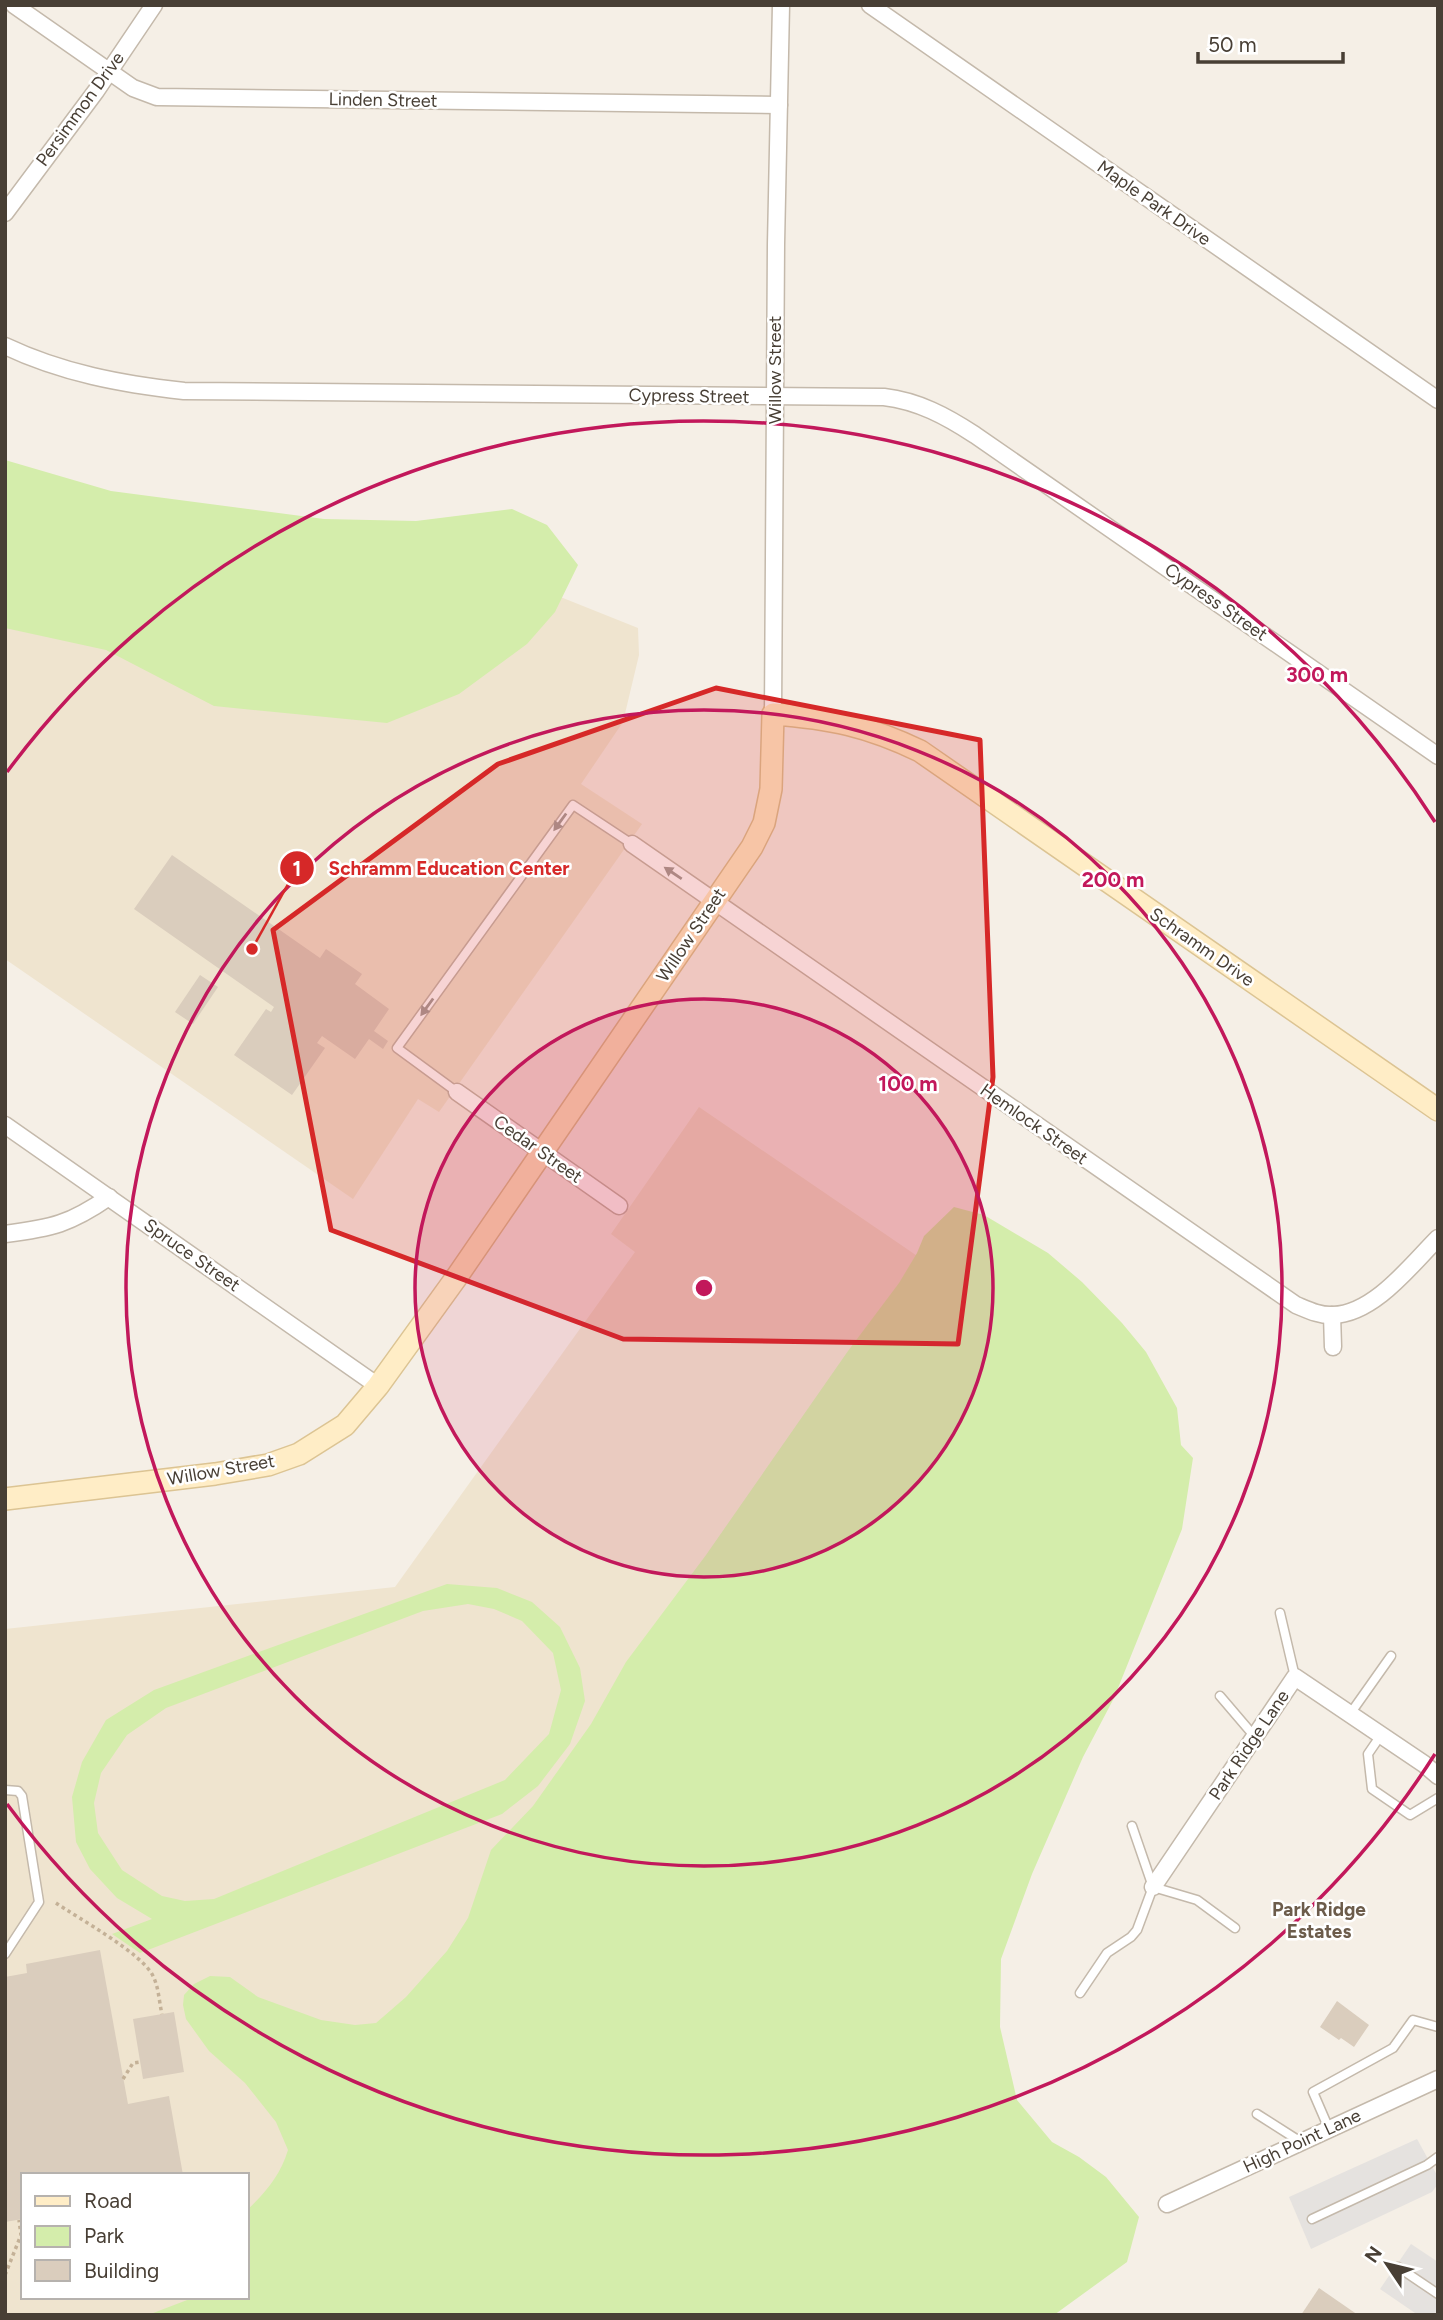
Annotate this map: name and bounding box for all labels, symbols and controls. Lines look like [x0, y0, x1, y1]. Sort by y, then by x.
scale bar [1198, 21, 1343, 65]
text: 50 m [1208, 32, 1257, 57]
street label: Persimmon Drive [31, 47, 129, 170]
street label: Linden Street [328, 88, 438, 112]
street label: Maple Park Drive [1093, 156, 1215, 250]
street label: Willow Street [764, 316, 786, 424]
street label: Cypress Street [629, 384, 750, 408]
street label: Cypress Street [1160, 558, 1272, 646]
text: 300 m [1286, 662, 1348, 687]
one-way arrow [553, 813, 567, 831]
callout: Schramm Education Center [280, 848, 584, 888]
text: 1 [293, 856, 301, 881]
text: Schramm Education Center [329, 857, 569, 880]
one-way arrow [664, 866, 682, 880]
text: 200 m [1082, 867, 1144, 892]
street label: Willow Street [652, 884, 731, 986]
street label: Schramm Drive [1145, 903, 1259, 991]
one-way arrow [420, 998, 434, 1016]
text: 100 m [878, 1071, 938, 1096]
street label: Hemlock Street [976, 1079, 1092, 1169]
street label: Cedar Street [489, 1110, 587, 1188]
street label: Spruce Street [140, 1214, 244, 1296]
centre of rings [692, 1276, 716, 1300]
street label: Willow Street [166, 1450, 277, 1490]
street label: Park Ridge Lane [1204, 1686, 1294, 1804]
district label: Park Ridge Estates [1272, 1898, 1366, 1943]
street label: High Point Lane [1240, 2104, 1364, 2178]
legend [21, 2173, 248, 2299]
text: Road [84, 2188, 132, 2213]
text: Park [84, 2223, 125, 2248]
north arrow [1352, 2229, 1422, 2299]
text: N [1360, 2242, 1387, 2267]
text: Building [84, 2258, 159, 2283]

